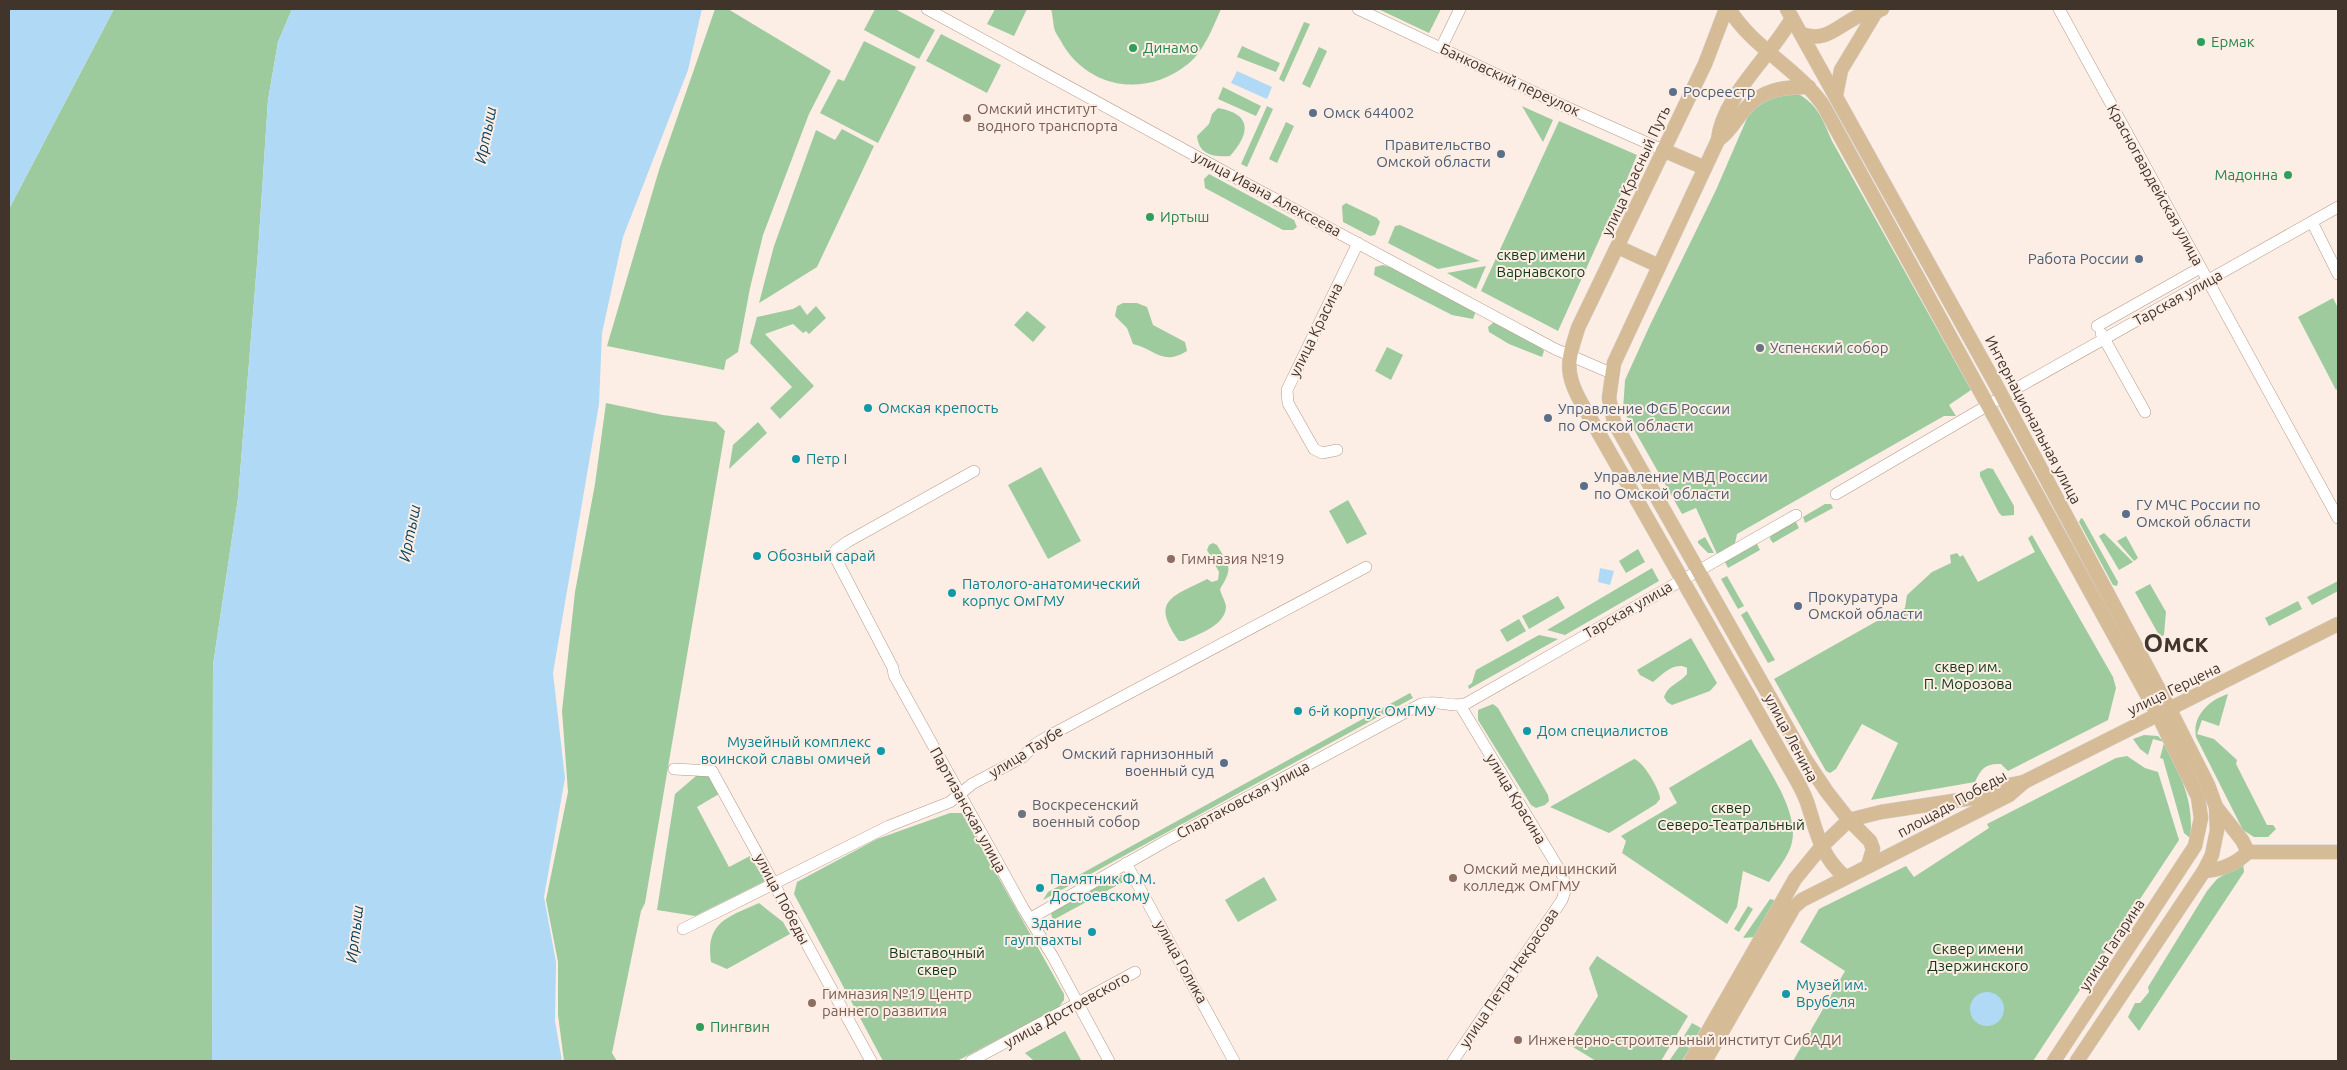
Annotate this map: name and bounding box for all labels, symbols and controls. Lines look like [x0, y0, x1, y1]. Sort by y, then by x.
place label: Ермак [2211, 33, 2255, 50]
marker: Ермак [2195, 36, 2207, 48]
place label: Динамо [1143, 39, 1199, 56]
street label: Банковский переулок [1438, 40, 1583, 120]
marker: Динамо [1127, 42, 1139, 54]
place label: Росреестр [1683, 83, 1756, 100]
marker: Росреестр [1667, 86, 1679, 98]
place label: Омский институт водного транспорта [977, 100, 1118, 134]
street label: Красногвардейская улица [2104, 101, 2207, 268]
street label: улица Красный Путь [1598, 103, 1673, 239]
place label: Омск 644002 [1323, 104, 1414, 121]
water label: Иртыш [471, 105, 499, 165]
marker: Омск 644002 [1307, 107, 1319, 119]
marker: Омский институт водного транспорта [961, 112, 973, 124]
place label: Правительство Омской области [1376, 136, 1491, 170]
street label: улица Ивана Алексеева [1190, 147, 1344, 240]
marker: Правительство Омской области [1495, 148, 1507, 160]
place label: Мадонна [2214, 166, 2278, 183]
marker: Мадонна [2282, 169, 2294, 181]
place label: Иртыш [1160, 208, 1209, 225]
marker: Иртыш [1144, 211, 1156, 223]
park label: сквер имени Варнавского [1496, 246, 1586, 280]
place label: Работа России [2028, 250, 2129, 267]
marker: Работа России [2133, 253, 2145, 265]
street label: Тарская улица [2130, 266, 2225, 329]
street label: улица Красина [1285, 280, 1346, 380]
street label: Интернациональная улица [1982, 333, 2085, 507]
place label: Успенский собор [1770, 339, 1889, 356]
marker: Успенский собор [1754, 342, 1766, 354]
place label: Омская крепость [878, 399, 998, 416]
place label: Управление ФСБ России по Омской области [1558, 400, 1730, 434]
marker: Омская крепость [862, 402, 874, 414]
marker: Управление ФСБ России по Омской области [1542, 412, 1554, 424]
place label: Петр I [806, 450, 847, 467]
marker: Петр I [790, 453, 802, 465]
place label: Управление МВД России по Омской области [1594, 468, 1768, 502]
marker: Управление МВД России по Омской области [1578, 480, 1590, 492]
place label: ГУ МЧС России по Омской области [2136, 496, 2261, 530]
water label: Иртыш [395, 503, 423, 563]
marker: ГУ МЧС России по Омской области [2120, 508, 2132, 520]
place label: Обозный сарай [767, 547, 876, 564]
marker: Обозный сарай [751, 550, 763, 562]
place label: Гимназия №19 [1181, 550, 1285, 567]
marker: Гимназия №19 [1165, 553, 1177, 565]
place label: Патолого-анатомический корпус ОмГМУ [962, 575, 1141, 609]
street label: Тарская улица [1581, 577, 1675, 642]
marker: Патолого-анатомический корпус ОмГМУ [946, 587, 958, 599]
place label: Прокуратура Омской области [1808, 588, 1923, 622]
marker: Прокуратура Омской области [1792, 600, 1804, 612]
district label: Омск [2144, 629, 2208, 657]
park label: сквер им. П. Морозова [1924, 658, 2012, 692]
street label: улица Герцена [2125, 659, 2223, 718]
street label: улица Ленина [1761, 691, 1822, 785]
place label: 6-й корпус ОмГМУ [1308, 702, 1436, 719]
marker: 6-й корпус ОмГМУ [1292, 705, 1304, 717]
street label: улица Таубе [986, 722, 1066, 781]
place label: Дом специалистов [1537, 722, 1668, 739]
marker: Дом специалистов [1521, 725, 1533, 737]
place label: Музейный комплекс воинской славы омичей [701, 733, 871, 767]
street label: Партизанская улица [927, 744, 1010, 876]
marker: Музейный комплекс воинской славы омичей [875, 745, 887, 757]
place label: Омский гарнизонный военный суд [1062, 745, 1214, 779]
street label: улица Красина [1483, 750, 1550, 847]
street label: Спартаковская улица [1173, 757, 1312, 842]
marker: Омский гарнизонный военный суд [1218, 757, 1230, 769]
street label: площадь Победы [1894, 766, 2009, 841]
place label: Воскресенский военный собор [1032, 796, 1140, 830]
park label: сквер Северо-Театральный [1657, 799, 1805, 833]
marker: Воскресенский военный собор [1016, 808, 1028, 820]
street label: улица Победы [751, 850, 814, 947]
place label: Омский медицинский колледж ОмГМУ [1463, 860, 1617, 894]
place label: Памятник Ф.М. Достоевскому [1050, 870, 1156, 904]
marker: Омский медицинский колледж ОмГМУ [1447, 872, 1459, 884]
marker: Памятник Ф.М. Достоевскому [1034, 882, 1046, 894]
street label: улица Гагарина [2076, 896, 2148, 994]
water label: Иртыш [342, 904, 366, 964]
street label: улица Петра Некрасова [1456, 905, 1562, 1051]
place label: Здание гауптвахты [1004, 914, 1082, 948]
street label: улица Голика [1152, 917, 1211, 1006]
marker: Здание гауптвахты [1086, 926, 1098, 938]
park label: Сквер имени Дзержинского [1927, 940, 2029, 974]
park label: Выставочный сквер [889, 944, 985, 978]
street label: улица Достоевского [1001, 968, 1132, 1051]
place label: Музей им. Врубеля [1796, 976, 1868, 1010]
place label: Гимназия №19 Центр раннего развития [822, 985, 972, 1019]
marker: Музей им. Врубеля [1780, 988, 1792, 1000]
marker: Гимназия №19 Центр раннего развития [806, 997, 818, 1009]
place label: Пингвин [710, 1018, 770, 1035]
marker: Пингвин [694, 1021, 706, 1033]
place label: Инженерно-строительный институт СибАДИ [1528, 1031, 1842, 1048]
marker: Инженерно-строительный институт СибАДИ [1512, 1034, 1524, 1046]

